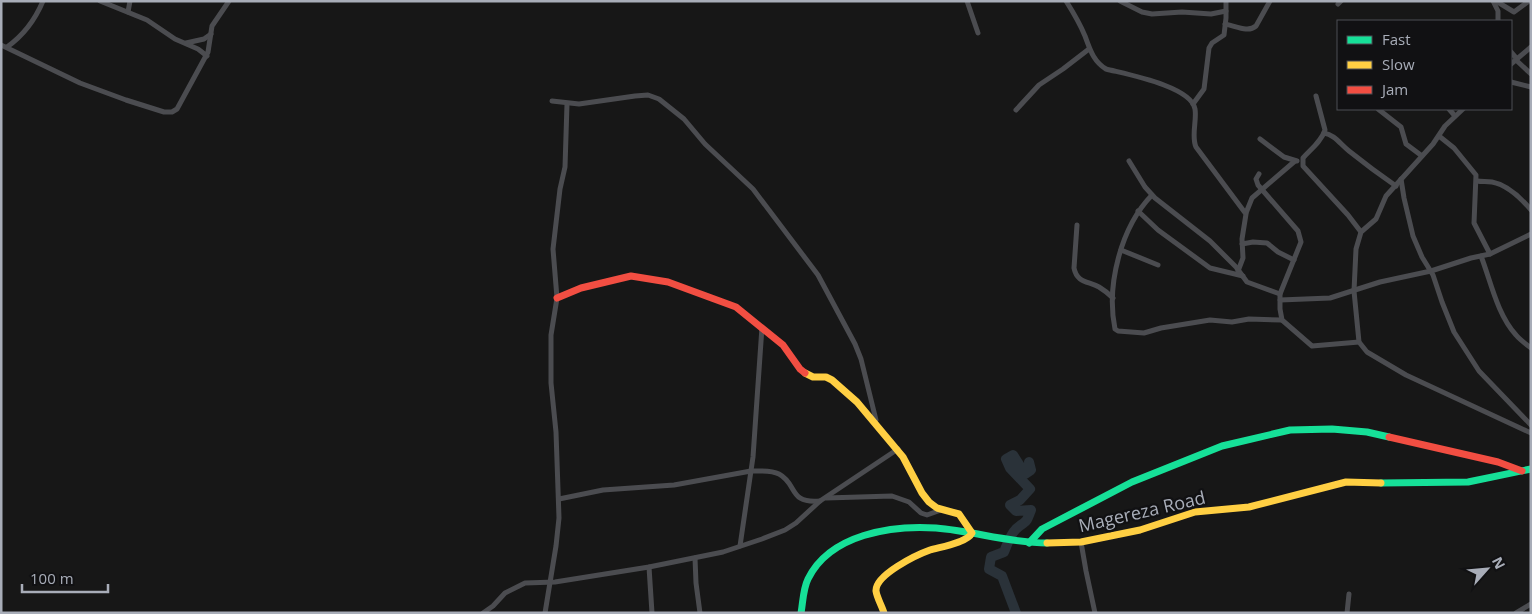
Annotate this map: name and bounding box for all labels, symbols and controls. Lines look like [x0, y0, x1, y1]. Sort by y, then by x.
legend [1337, 20, 1512, 110]
text: Fast [1382, 29, 1411, 49]
text: Slow [1382, 54, 1415, 74]
text: Jam [1380, 79, 1408, 99]
street label: Magereza Road [1076, 485, 1208, 537]
north arrow [1462, 544, 1512, 594]
text: N [1488, 553, 1510, 572]
scale bar [22, 562, 109, 594]
text: 100 m [30, 568, 74, 588]

